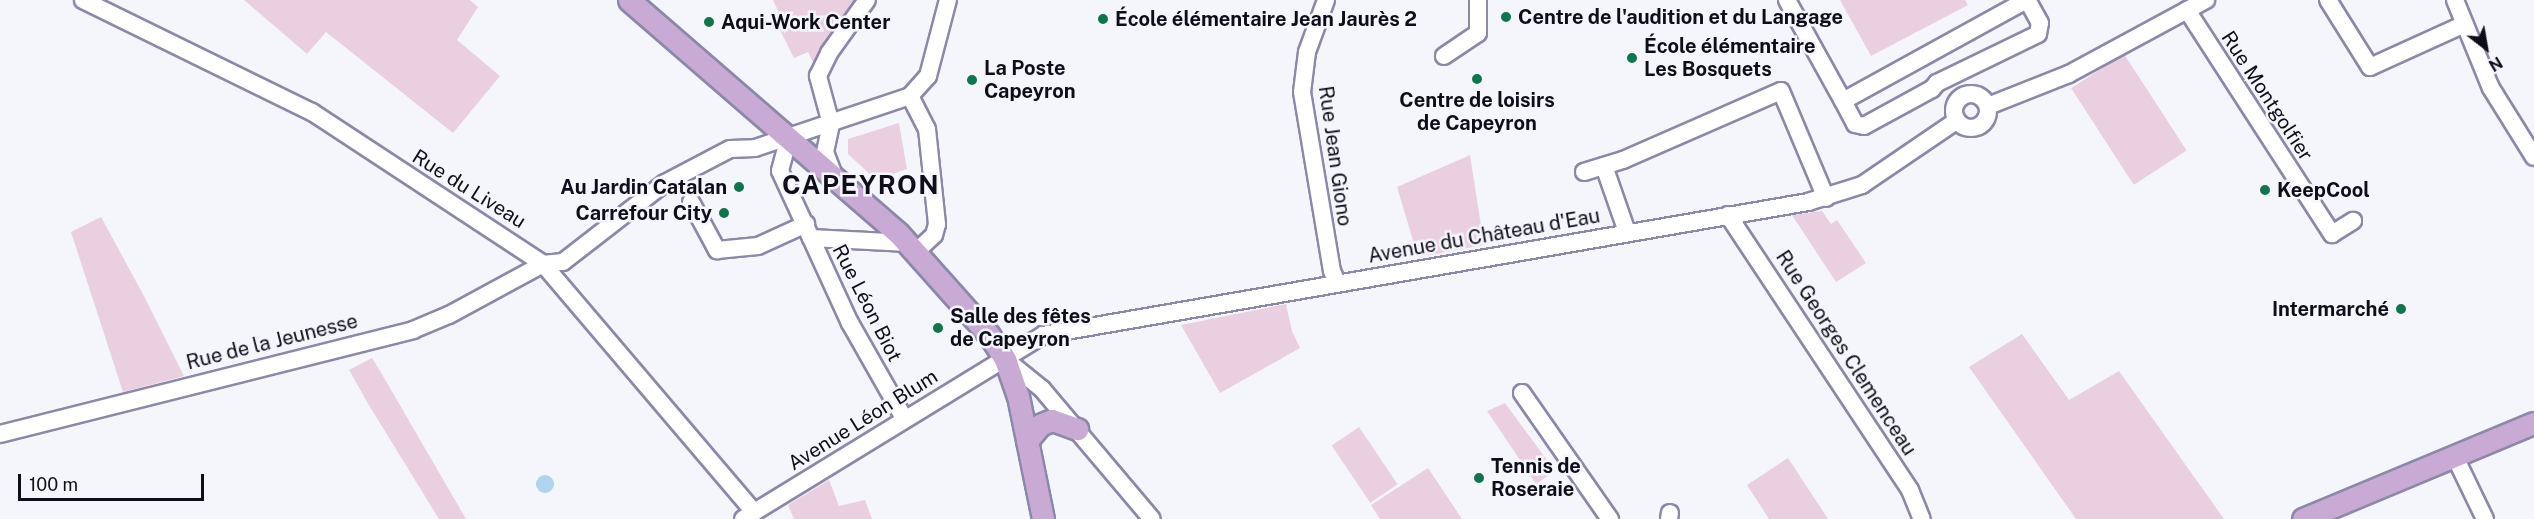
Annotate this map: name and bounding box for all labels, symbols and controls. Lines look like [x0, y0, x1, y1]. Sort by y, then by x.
place label: Centre de l'audition et du Langage [1518, 5, 1844, 29]
place label: École élémentaire Jean Jaurès 2 [1115, 7, 1417, 31]
place label: Aqui-Work Center [721, 10, 890, 34]
marker: Centre de l'audition et du Langage [1499, 10, 1513, 24]
marker: École élémentaire Jean Jaurès 2 [1096, 12, 1110, 26]
marker: Aqui-Work Center [702, 15, 716, 29]
north arrow [2456, 18, 2516, 78]
street label: Rue Montgolfier [2216, 27, 2318, 165]
place label: École élémentaire Les Bosquets [1644, 34, 1816, 81]
marker: École élémentaire Les Bosquets [1625, 51, 1639, 65]
text: N [2485, 52, 2506, 75]
place label: La Poste Capeyron [984, 56, 1076, 103]
marker: Centre de loisirs de Capeyron [1470, 72, 1484, 86]
marker: La Poste Capeyron [965, 73, 979, 87]
street label: Rue Jean Giono [1313, 84, 1357, 228]
place label: Centre de loisirs de Capeyron [1399, 88, 1555, 135]
street label: Rue du Liveau [408, 144, 530, 234]
district label: CAPEYRON [782, 169, 940, 201]
place label: Au Jardin Catalan [560, 175, 727, 199]
place label: KeepCool [2277, 178, 2370, 202]
marker: Au Jardin Catalan [732, 180, 746, 194]
marker: KeepCool [2258, 183, 2272, 197]
place label: Carrefour City [576, 201, 712, 225]
street label: Avenue du Château d'Eau [1366, 204, 1602, 268]
marker: Carrefour City [717, 206, 731, 220]
street label: Rue Léon Biot [827, 240, 907, 366]
street label: Rue Georges Clemenceau [1771, 246, 1921, 460]
place label: Intermarché [2272, 297, 2389, 321]
marker: Intermarché [2394, 302, 2408, 316]
place label: Salle des fêtes de Capeyron [950, 304, 1091, 351]
street label: Rue de la Jeunesse [184, 309, 360, 375]
marker: Salle des fêtes de Capeyron [931, 321, 945, 335]
street label: Avenue Léon Blum [784, 364, 942, 476]
place label: Tennis de Roseraie [1491, 454, 1581, 501]
scale bar [21, 462, 207, 500]
marker: Tennis de Roseraie [1472, 471, 1486, 485]
text: 100 m [29, 474, 78, 495]

